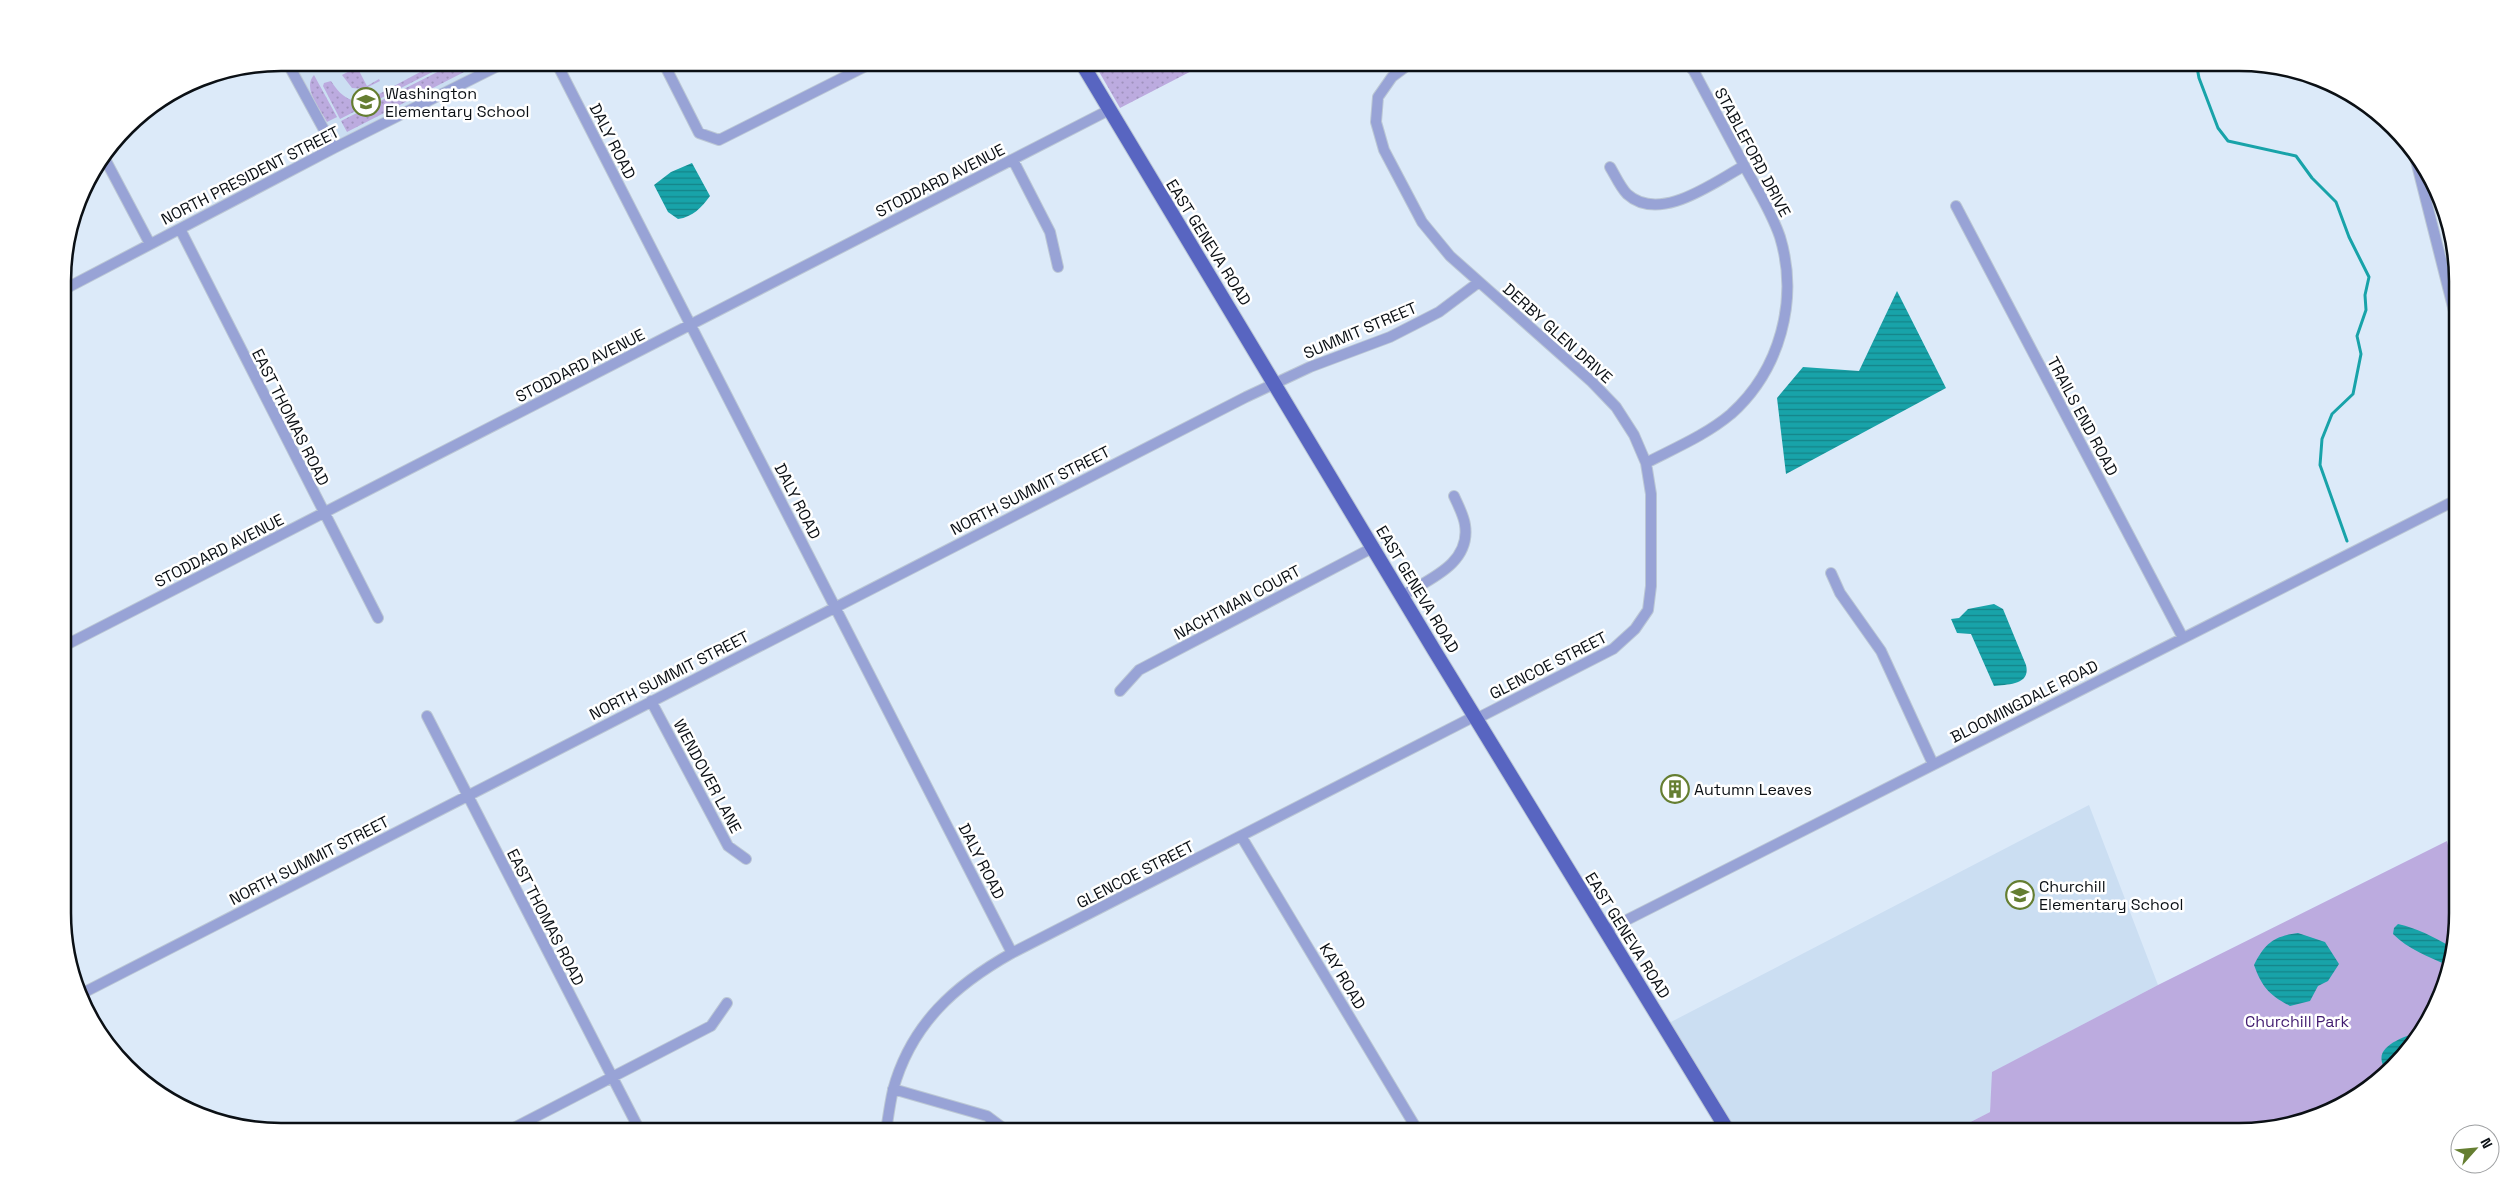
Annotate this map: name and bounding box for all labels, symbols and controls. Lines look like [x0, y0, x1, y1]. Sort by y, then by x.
place label: Washington Elementary School [385, 83, 530, 122]
street label: STABLEFORD DRIVE [1710, 84, 1796, 221]
school or university icon: Washington Elementary School [351, 87, 381, 117]
street label: DALY ROAD [585, 100, 641, 183]
street label: NORTH PRESIDENT STREET [158, 121, 343, 230]
street label: STODDARD AVENUE [872, 139, 1008, 222]
street label: EAST GENEVA ROAD [1161, 175, 1256, 309]
street label: DERBY GLEN DRIVE [1499, 279, 1617, 388]
street label: SUMMIT STREET [1300, 297, 1420, 364]
street label: STODDARD AVENUE [512, 324, 648, 407]
street label: EAST THOMAS ROAD [247, 345, 334, 489]
street label: TRAILS END ROAD [2042, 353, 2123, 479]
street label: NORTH SUMMIT STREET [947, 441, 1114, 540]
street label: DALY ROAD [770, 460, 826, 543]
street label: STODDARD AVENUE [151, 509, 287, 592]
street label: EAST GENEVA ROAD [1371, 522, 1464, 657]
street label: NACHTMAN COURT [1170, 560, 1304, 645]
street label: NORTH SUMMIT STREET [586, 626, 753, 725]
street label: GLENCOE STREET [1486, 627, 1611, 704]
street label: BLOOMINGDALE ROAD [1947, 655, 2102, 748]
street label: WENDOVER LANE [669, 716, 746, 837]
building icon: Autumn Leaves [1660, 774, 1690, 804]
place label: Autumn Leaves [1694, 779, 1812, 800]
street label: NORTH SUMMIT STREET [226, 811, 393, 910]
street label: DALY ROAD [954, 820, 1010, 903]
street label: GLENCOE STREET [1073, 836, 1198, 913]
street label: EAST THOMAS ROAD [502, 845, 589, 989]
street label: EAST GENEVA ROAD [1580, 868, 1675, 1002]
place label: Churchill Elementary School [2039, 876, 2184, 915]
school or university icon: Churchill Elementary School [2005, 880, 2035, 910]
street label: KAY ROAD [1315, 939, 1371, 1013]
park label: Churchill Park [2245, 1011, 2349, 1032]
north arrow [2450, 1124, 2500, 1174]
text: N [2476, 1135, 2497, 1151]

